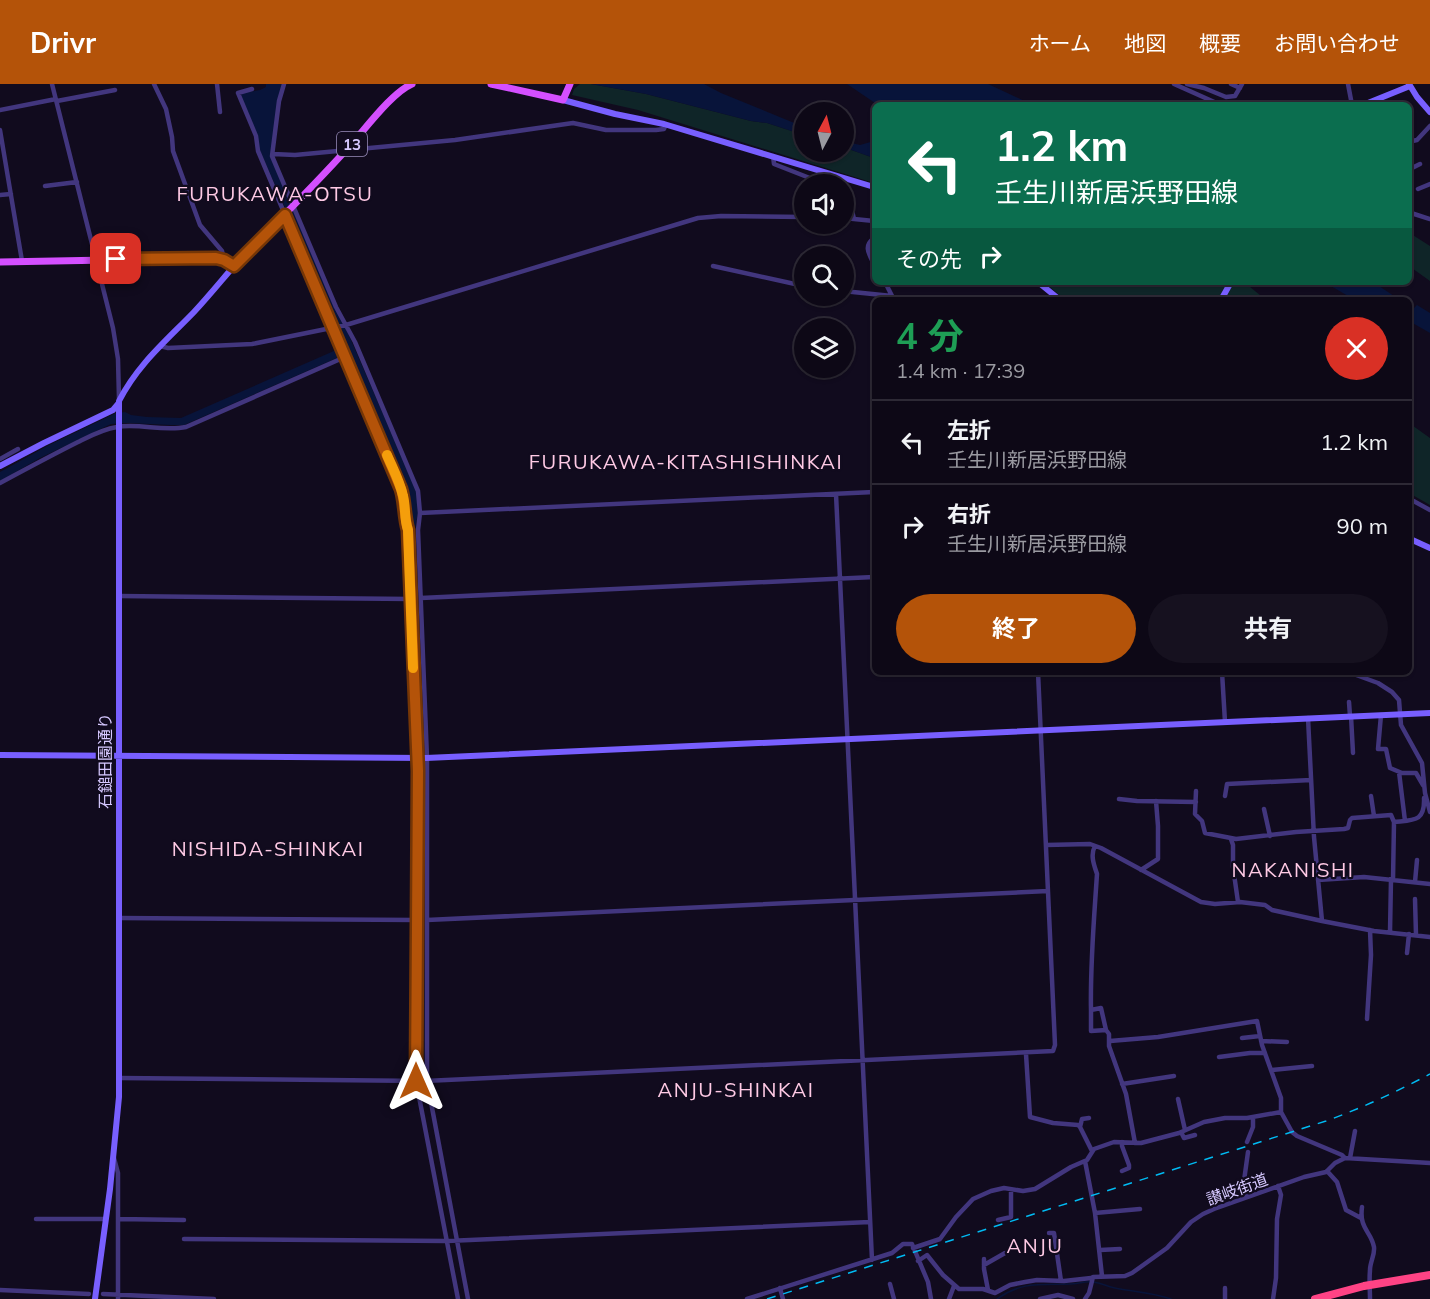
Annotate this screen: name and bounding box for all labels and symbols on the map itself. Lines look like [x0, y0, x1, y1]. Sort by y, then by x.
north arrow [794, 102, 854, 162]
road number: 13 [337, 132, 367, 156]
district label: FURUKAWA-OTSU [177, 181, 373, 206]
pin [90, 233, 141, 284]
district label: FURUKAWA-KITASHISHINKAI [529, 449, 843, 474]
street label: 石鎚田園通り [95, 713, 115, 809]
district label: NISHIDA-SHINKAI [172, 836, 364, 861]
district label: NAKANISHI [1231, 857, 1355, 882]
position arrow [384, 1049, 448, 1113]
district label: ANJU-SHINKAI [658, 1077, 814, 1102]
street label: 讃岐街道 [1204, 1169, 1270, 1209]
district label: ANJU [1007, 1233, 1063, 1258]

